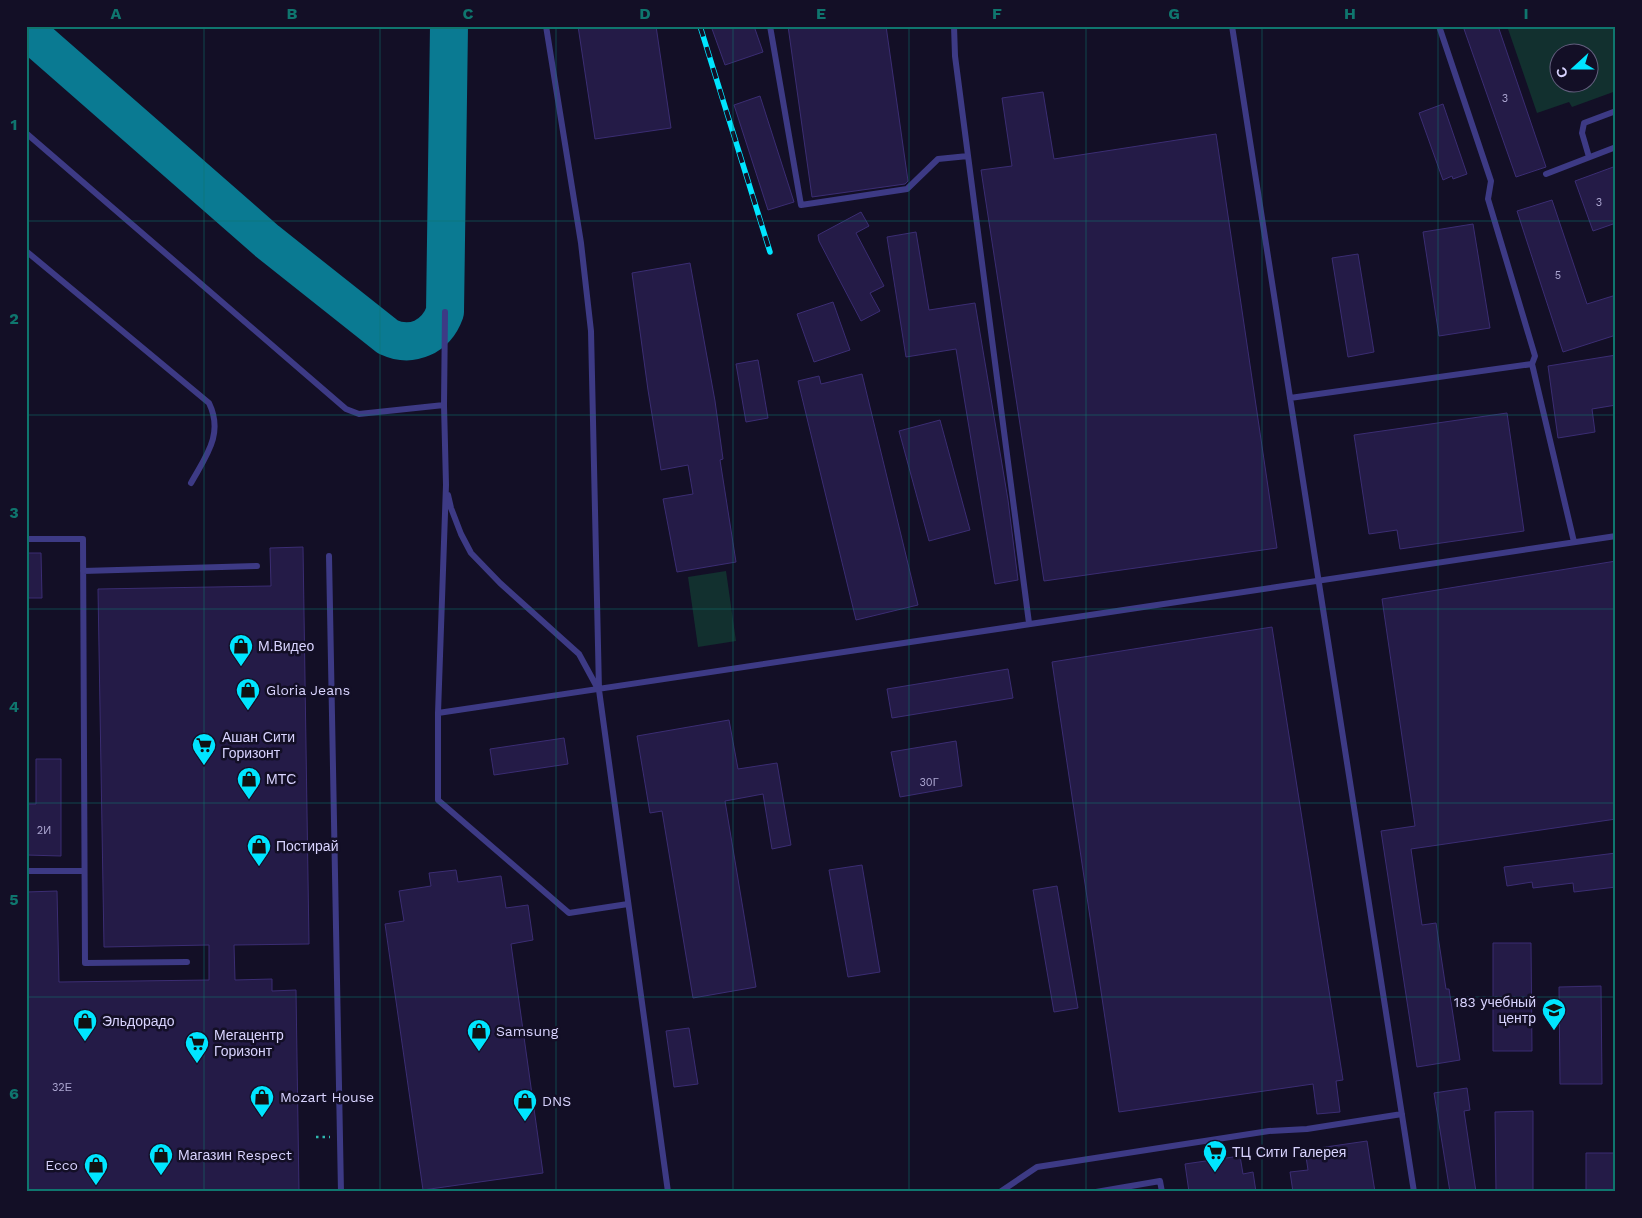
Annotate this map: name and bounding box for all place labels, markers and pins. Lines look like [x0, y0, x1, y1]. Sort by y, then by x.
shop icon: М.Видео [228, 633, 254, 667]
place label: М.Видео [258, 638, 314, 654]
shop icon: Gloria Jeans [235, 677, 261, 711]
place label: Gloria Jeans [266, 682, 350, 698]
place label: Ашан Сити Горизонт [222, 729, 295, 761]
supermarket icon: Ашан Сити Горизонт [191, 732, 217, 766]
shop icon: МТС [236, 766, 262, 800]
place label: МТС [266, 771, 296, 787]
shop icon: Постирай [246, 833, 272, 867]
place label: Постирай [276, 838, 338, 854]
place label: 183 учебный центр [1454, 994, 1536, 1026]
school or university icon: 183 учебный центр [1541, 997, 1567, 1031]
shop icon: Эльдорадо [72, 1008, 98, 1042]
place label: Эльдорадо [102, 1013, 175, 1029]
shop icon: Samsung [466, 1018, 492, 1052]
place label: Samsung [496, 1023, 559, 1039]
place label: Мегацентр Горизонт [214, 1027, 284, 1059]
supermarket icon: Мегацентр Горизонт [184, 1030, 210, 1064]
shop icon: Mozart House [249, 1084, 275, 1118]
shop icon: DNS [512, 1088, 538, 1122]
place label: Mozart House [280, 1089, 374, 1105]
place label: DNS [542, 1093, 571, 1109]
supermarket icon: ТЦ Сити Галерея [1202, 1139, 1228, 1173]
shop icon: Магазин Respect [148, 1142, 174, 1176]
place label: ТЦ Сити Галерея [1232, 1144, 1346, 1160]
place label: Магазин Respect [178, 1147, 292, 1163]
shop icon: Ecco [83, 1152, 109, 1186]
place label: Ecco [45, 1157, 78, 1173]

